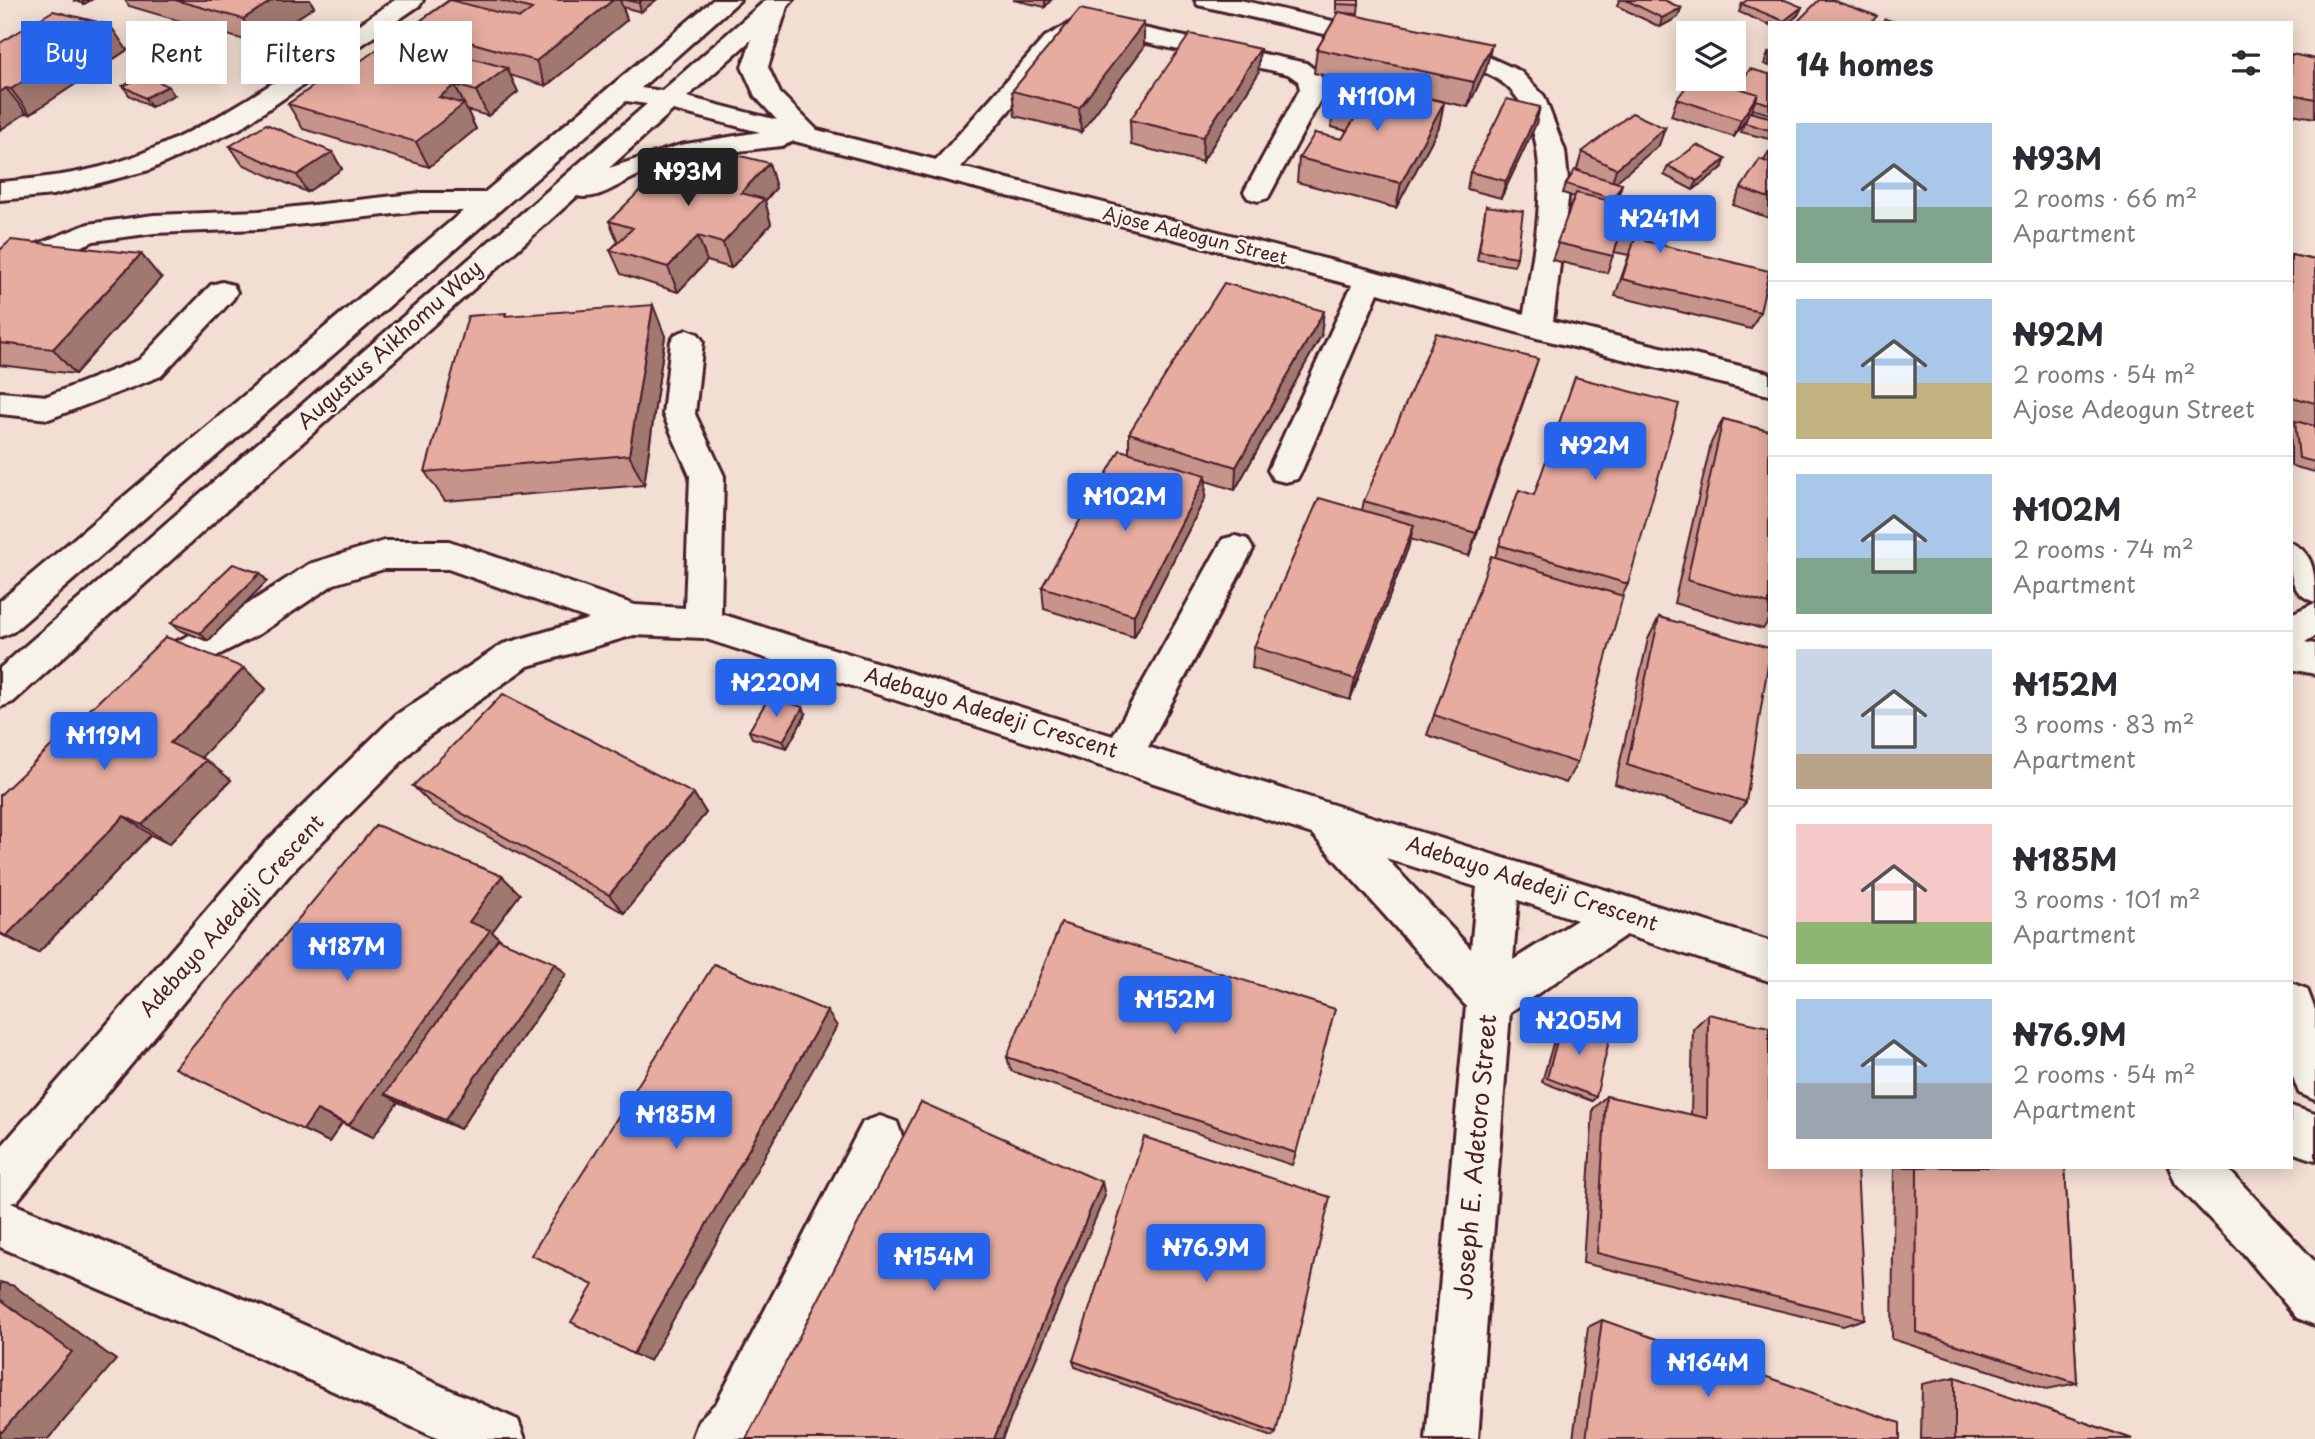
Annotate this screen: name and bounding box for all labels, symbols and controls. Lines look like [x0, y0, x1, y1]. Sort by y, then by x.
chip: Buy [21, 21, 112, 84]
chip: Rent [126, 21, 227, 84]
chip: Filters [241, 21, 360, 84]
chip: New [374, 21, 472, 84]
map controls [1676, 21, 1746, 91]
button: layers [1676, 21, 1746, 91]
text: 14 homes [1796, 41, 1934, 86]
icon: filters [2227, 44, 2265, 82]
pin: ₦110M [1328, 74, 1426, 133]
text: ₦110M [1338, 78, 1416, 113]
text: ₦93M [2013, 135, 2102, 180]
pin: ₦93M [647, 148, 729, 208]
icon: home [1852, 151, 1936, 235]
text: ₦93M [654, 153, 722, 188]
text: 2 rooms · 66 m² [2013, 180, 2197, 215]
pin: ₦241M [1611, 196, 1709, 255]
street label: Ajose Adeogun Street [1100, 199, 1290, 271]
text: ₦241M [1620, 200, 1700, 235]
text: Apartment [2013, 215, 2136, 250]
street label: Augustus Aikhomu Way [289, 251, 489, 436]
text: ₦92M [2013, 311, 2104, 356]
icon: home [1852, 327, 1936, 411]
text: 2 rooms · 54 m² [2013, 356, 2196, 391]
text: Ajose Adeogun Street [2013, 391, 2255, 426]
pin: ₦92M [1554, 422, 1636, 482]
text: ₦92M [1560, 427, 1630, 462]
pin: ₦102M [1076, 474, 1174, 533]
text: ₦102M [1083, 478, 1167, 513]
text: ₦102M [2013, 486, 2121, 531]
icon: home [1852, 502, 1936, 586]
text: 2 rooms · 74 m² [2013, 531, 2194, 566]
text: Apartment [2013, 566, 2136, 601]
street label: Adebayo Adedeji Crescent [861, 657, 1122, 765]
pin: ₦220M [727, 660, 825, 719]
text: ₦152M [2013, 661, 2118, 706]
text: ₦220M [731, 664, 821, 699]
icon: home [1852, 677, 1936, 761]
text: 3 rooms · 83 m² [2013, 706, 2195, 741]
pin: ₦119M [55, 712, 153, 772]
text: ₦119M [66, 717, 142, 752]
text: Apartment [2013, 741, 2136, 776]
street label: Adebayo Adedeji Crescent [131, 806, 330, 1023]
street label: Adebayo Adedeji Crescent [1402, 826, 1663, 938]
text: ₦185M [2013, 836, 2117, 881]
icon: home [1852, 852, 1936, 936]
text: 3 rooms · 101 m² [2013, 881, 2201, 916]
text: Apartment [2013, 916, 2136, 951]
pin: ₦187M [298, 923, 396, 983]
text: ₦187M [308, 928, 386, 963]
pin: ₦152M [1126, 976, 1224, 1036]
text: ₦152M [1135, 981, 1215, 1016]
pin: ₦205M [1530, 998, 1628, 1057]
text: ₦205M [1536, 1002, 1622, 1037]
text: ₦76.9M [2013, 1011, 2127, 1056]
street label: Joseph E. Adetoro Street [1444, 1012, 1504, 1301]
icon: home [1852, 1027, 1936, 1111]
text: 2 rooms · 54 m² [2013, 1056, 2196, 1091]
text: Apartment [2013, 1091, 2136, 1126]
pin: ₦185M [627, 1092, 725, 1151]
text: ₦185M [636, 1096, 716, 1131]
pin: ₦76.9M [1149, 1224, 1263, 1284]
text: ₦76.9M [1162, 1229, 1250, 1264]
pin: ₦154M [885, 1234, 983, 1293]
text: ₦154M [894, 1238, 974, 1273]
pin: ₦164M [1659, 1340, 1757, 1399]
text: ₦164M [1667, 1344, 1749, 1379]

